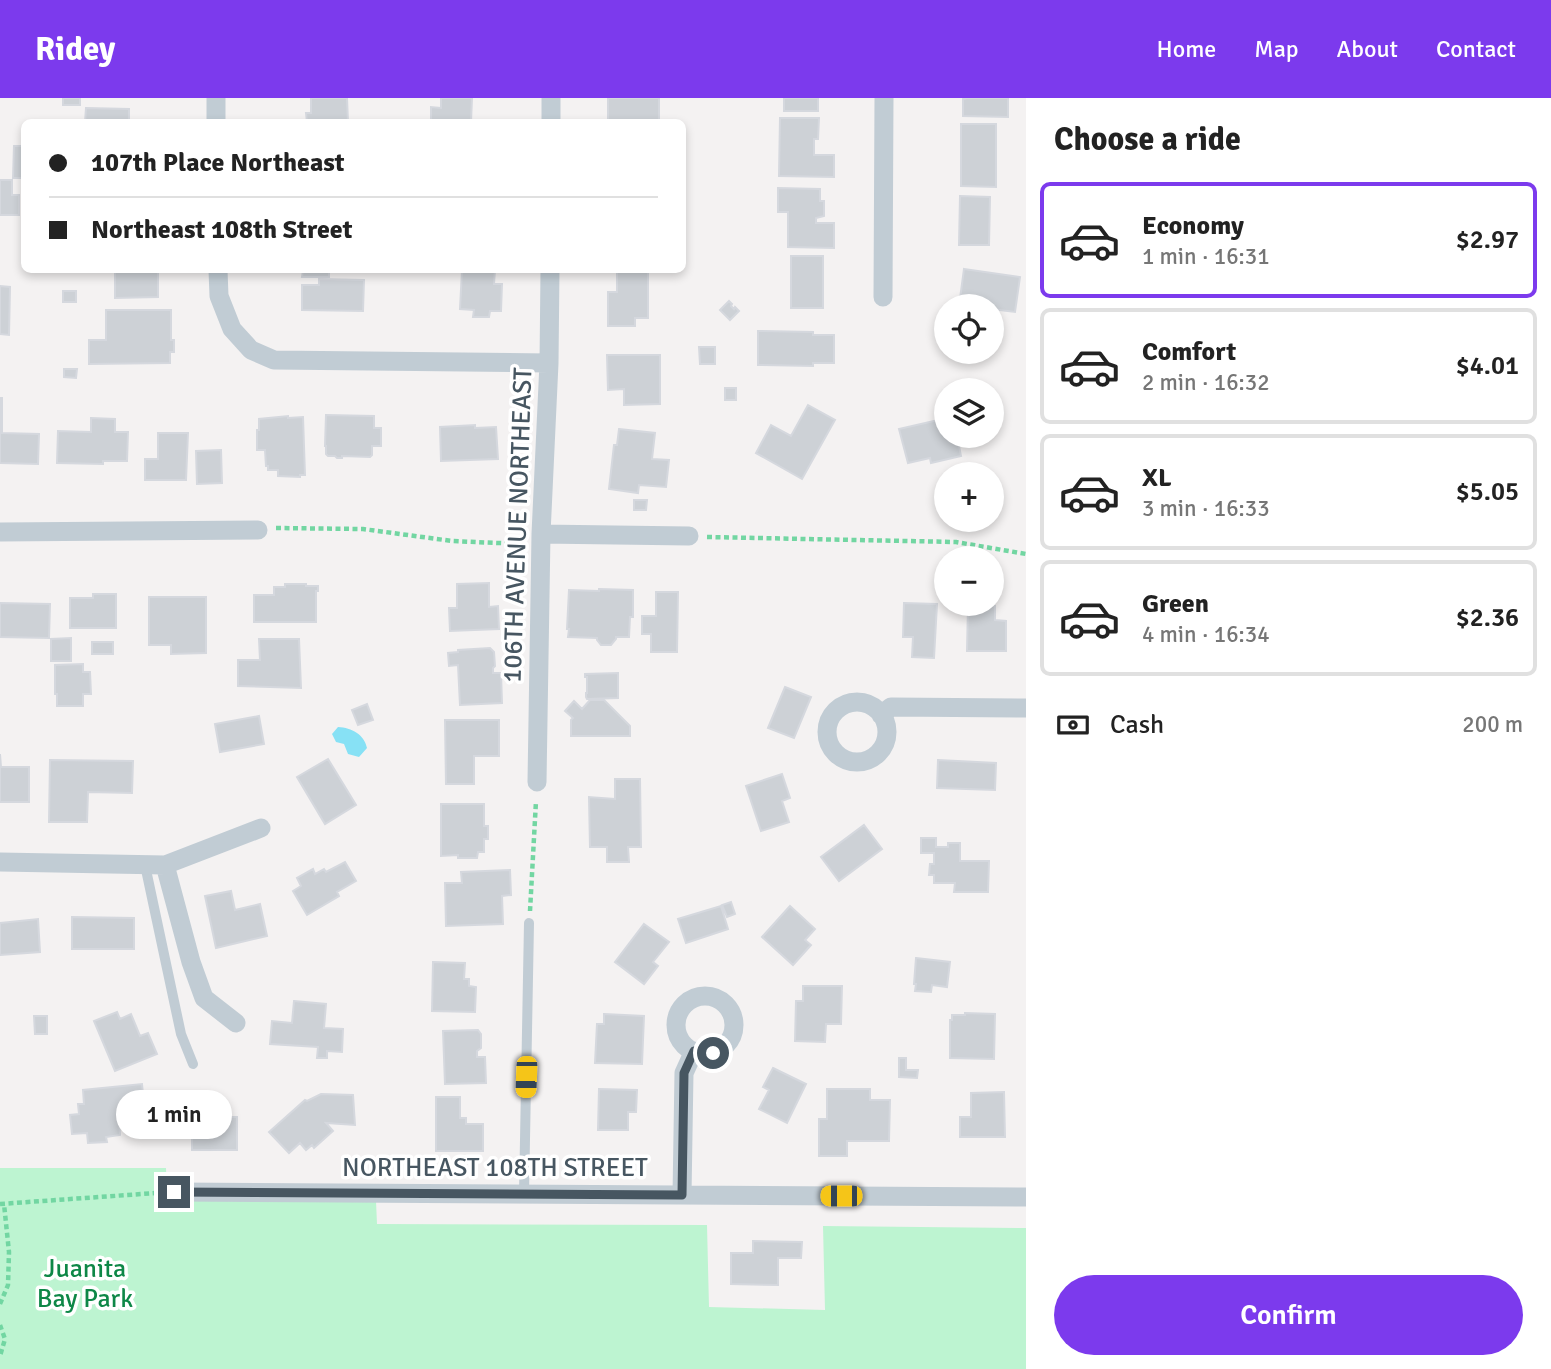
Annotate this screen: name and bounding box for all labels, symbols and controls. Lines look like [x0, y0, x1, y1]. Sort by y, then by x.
text: Ridey [35, 29, 115, 70]
text: Home [1156, 34, 1216, 64]
text: Map [1254, 34, 1299, 64]
text: About [1337, 34, 1398, 64]
text: Contact [1436, 34, 1516, 64]
text: Choose a ride [1054, 120, 1241, 159]
text: 107th Place Northeast [91, 147, 345, 179]
icon: car [1058, 209, 1121, 272]
text: Economy [1142, 210, 1244, 242]
text: Northeast 108th Street [91, 214, 352, 246]
text: $2.97 [1456, 224, 1519, 256]
text: 1 min · 16:31 [1142, 242, 1270, 271]
map controls [934, 294, 1004, 616]
button: locate [934, 294, 1004, 364]
icon: car [1058, 335, 1121, 398]
text: Comfort [1142, 336, 1236, 368]
text: $4.01 [1456, 350, 1519, 382]
street label: 106TH AVENUE NORTHEAST [497, 367, 540, 683]
text: 2 min · 16:32 [1142, 368, 1270, 397]
button: layers [934, 378, 1004, 448]
icon: car [1058, 461, 1121, 524]
button: + [934, 462, 1004, 532]
text: XL [1142, 462, 1172, 494]
text: $5.05 [1456, 476, 1519, 508]
text: 3 min · 16:33 [1142, 494, 1270, 523]
button: − [934, 546, 1004, 616]
icon: car [1058, 587, 1121, 650]
text: Green [1142, 588, 1209, 620]
text: $2.36 [1456, 602, 1519, 634]
text: 4 min · 16:34 [1142, 620, 1270, 649]
icon: cash [1054, 706, 1092, 744]
text: Cash [1110, 709, 1164, 741]
text: 200 m [1462, 710, 1523, 739]
route start [697, 1037, 729, 1069]
car [515, 1056, 538, 1098]
callout: 1 min [116, 1090, 232, 1140]
text: 1 min [146, 1100, 202, 1129]
street label: NORTHEAST 108TH STREET [342, 1152, 648, 1184]
route end [158, 1176, 190, 1208]
car [821, 1186, 863, 1207]
park label: Juanita Bay Park [37, 1253, 133, 1315]
button: Confirm [1054, 1275, 1523, 1355]

